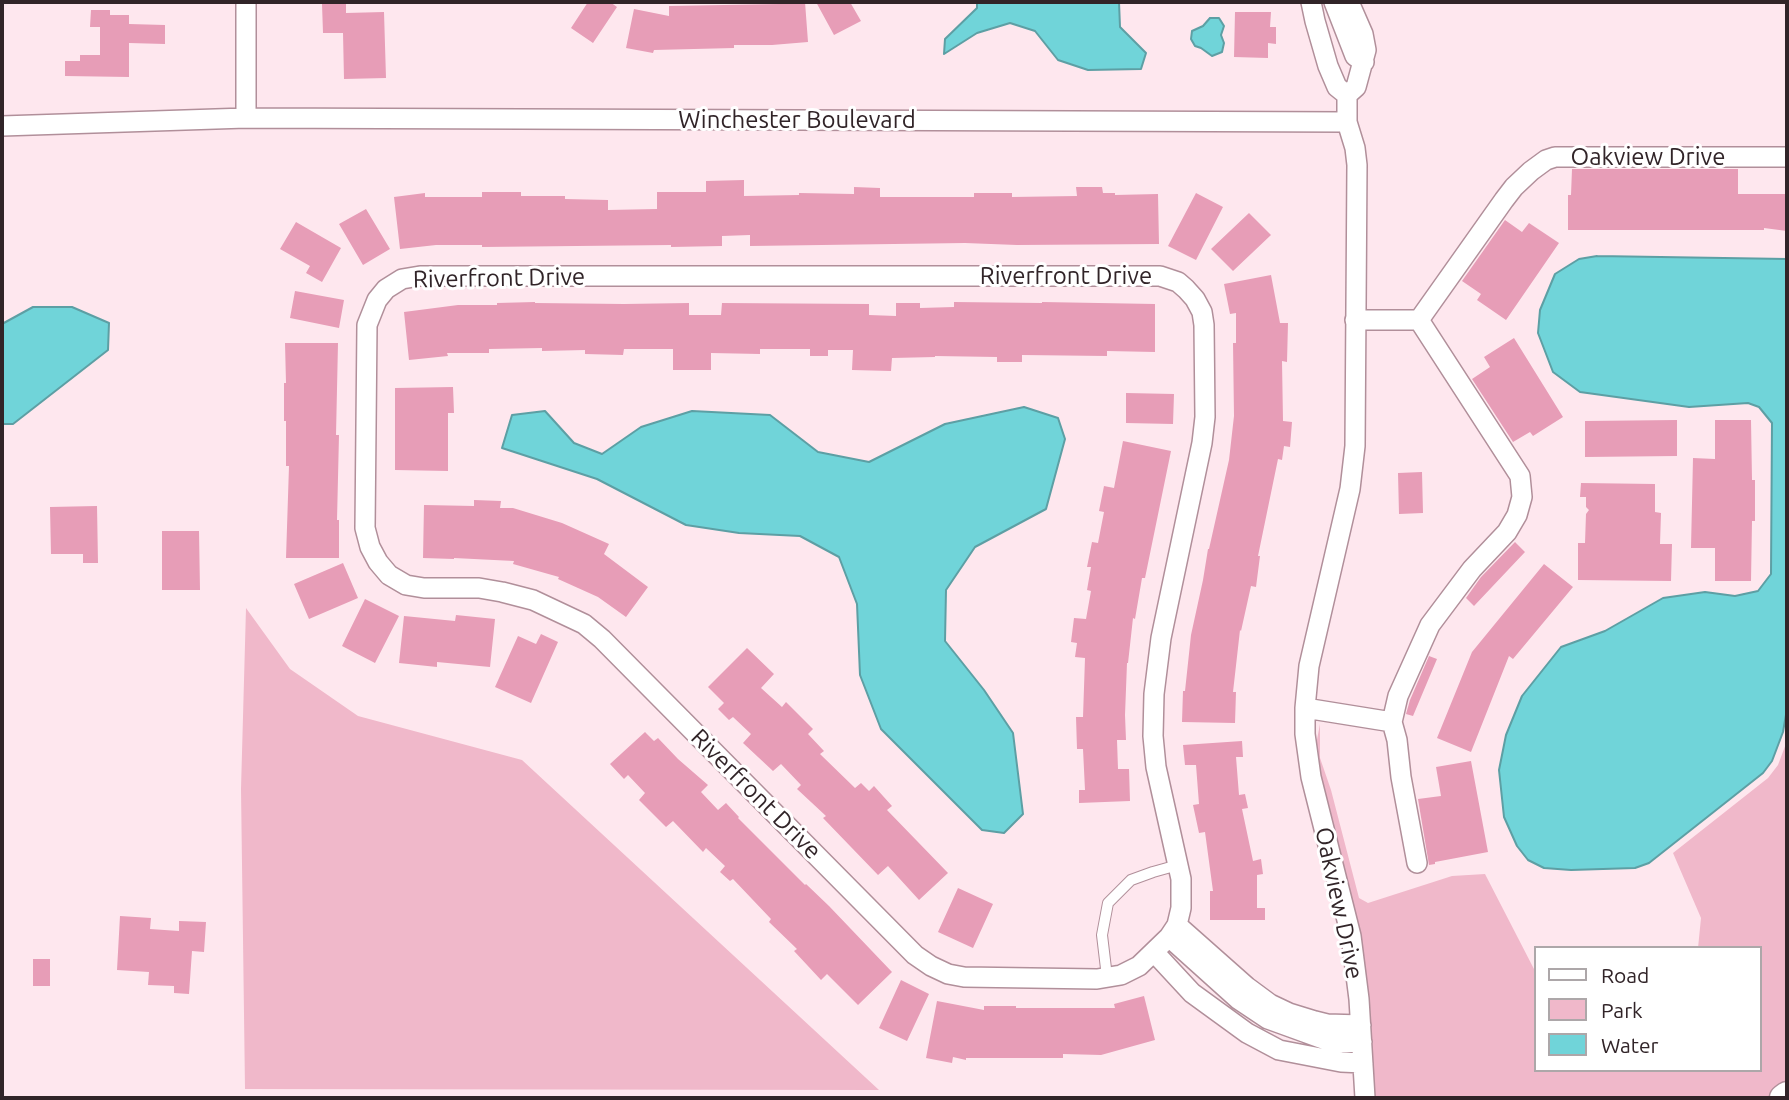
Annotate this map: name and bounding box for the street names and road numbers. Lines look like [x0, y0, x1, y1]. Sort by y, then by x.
street label: Winchester Boulevard [678, 106, 916, 134]
street label: Oakview Drive [1571, 143, 1725, 171]
street label: Riverfront Drive [413, 262, 585, 294]
street label: Riverfront Drive [980, 262, 1152, 290]
street label: Riverfront Drive [685, 723, 827, 865]
street label: Oakview Drive [1309, 824, 1369, 982]

